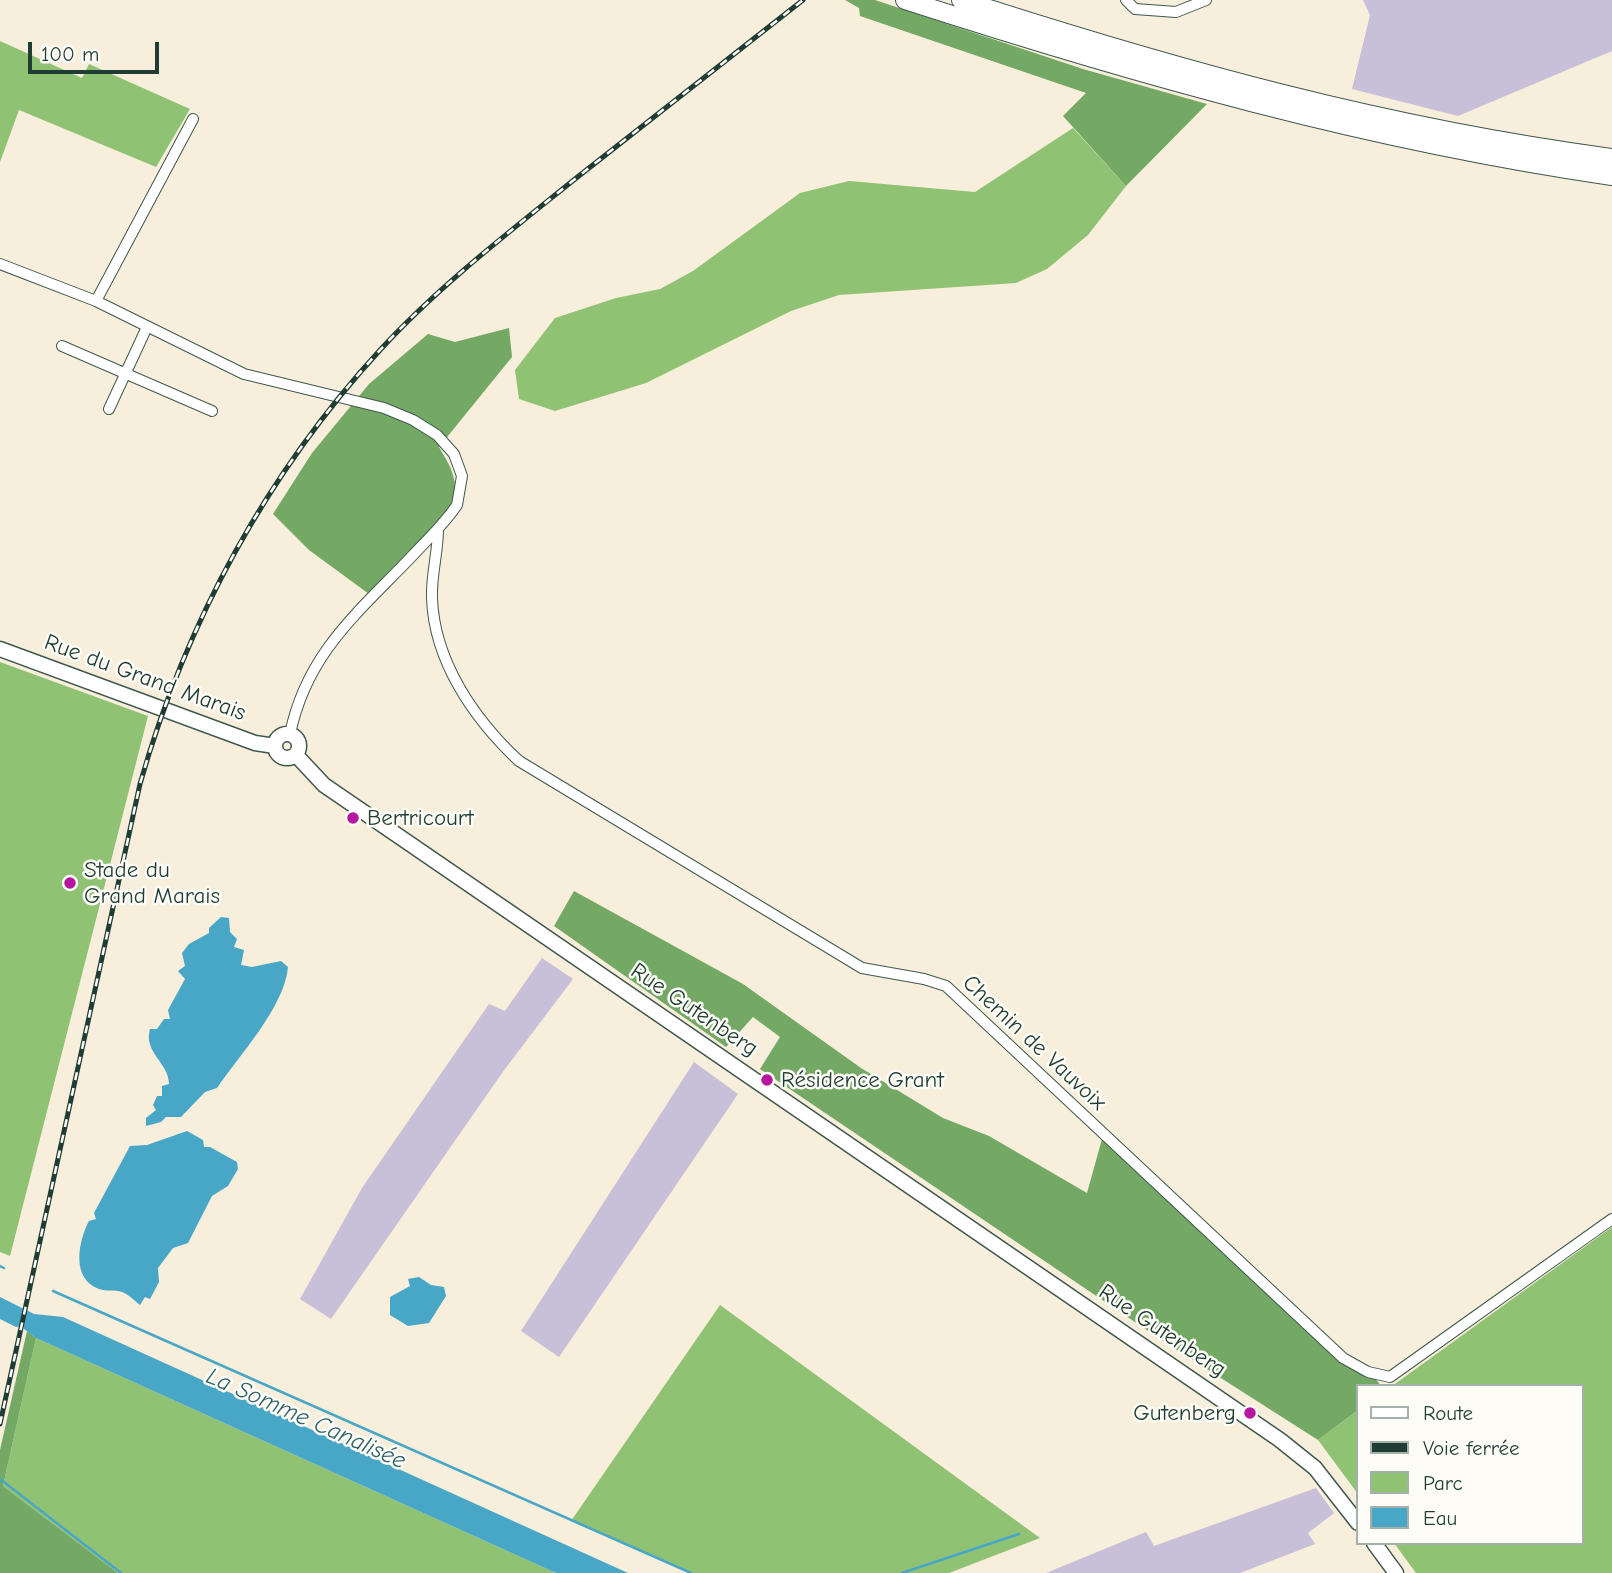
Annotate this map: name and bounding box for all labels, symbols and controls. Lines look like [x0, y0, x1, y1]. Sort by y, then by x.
scale bar [32, 28, 163, 72]
text: 100 m [41, 42, 99, 66]
street label: Rue du Grand Marais [40, 629, 250, 727]
place label: Bertricourt [367, 804, 474, 832]
marker: Bertricourt [345, 810, 361, 826]
place label: Stade du Grand Marais [84, 856, 220, 910]
marker: Stade du Grand Marais [62, 875, 78, 891]
street label: Rue Gutenberg [625, 957, 763, 1063]
street label: Chemin de Vauvoix [957, 969, 1111, 1117]
place label: Résidence Grant [781, 1066, 944, 1094]
marker: Résidence Grant [759, 1072, 775, 1088]
street label: Rue Gutenberg [1093, 1278, 1231, 1384]
water label: La Somme Canalisée [202, 1362, 410, 1476]
legend [1356, 1384, 1584, 1545]
place label: Gutenberg [1133, 1399, 1236, 1427]
text: Route [1423, 1401, 1473, 1425]
marker: Gutenberg [1242, 1405, 1258, 1421]
text: Voie ferrée [1423, 1436, 1520, 1460]
text: Parc [1423, 1471, 1463, 1495]
text: Eau [1423, 1506, 1457, 1530]

